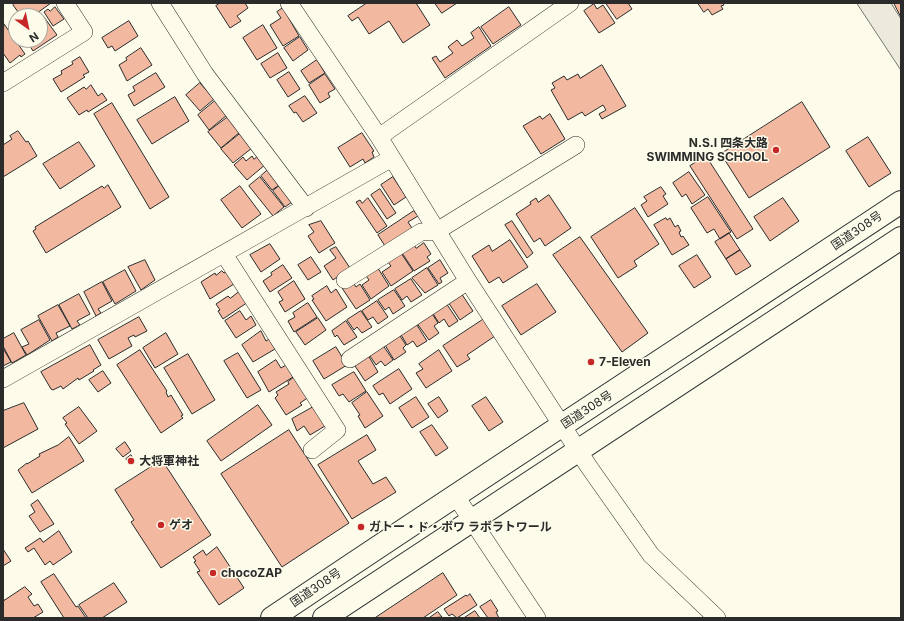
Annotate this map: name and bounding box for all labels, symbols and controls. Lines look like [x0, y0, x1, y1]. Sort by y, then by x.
north arrow [8, 8, 48, 48]
text: N [27, 29, 41, 45]
place label: N.S.I 四条大路 SWIMMING SCHOOL [647, 136, 768, 164]
marker: N.S.I 四条大路 SWIMMING SCHOOL [771, 145, 781, 155]
street label: 国道308号 [829, 209, 885, 253]
place label: 7-Eleven [599, 355, 651, 369]
marker: 7-Eleven [586, 357, 596, 367]
street label: 国道308号 [559, 388, 615, 432]
place label: 大将軍神社 [139, 454, 199, 468]
marker: 大将軍神社 [126, 456, 136, 466]
place label: ゲオ [169, 518, 193, 532]
marker: ゲオ [156, 520, 166, 530]
place label: ガトー・ド・ボワ ラボラトワール [369, 520, 552, 534]
marker: ガトー・ド・ボワ ラボラトワール [356, 522, 366, 532]
place label: chocoZAP [221, 566, 282, 580]
street label: 国道308号 [288, 566, 344, 610]
marker: chocoZAP [208, 568, 218, 578]

